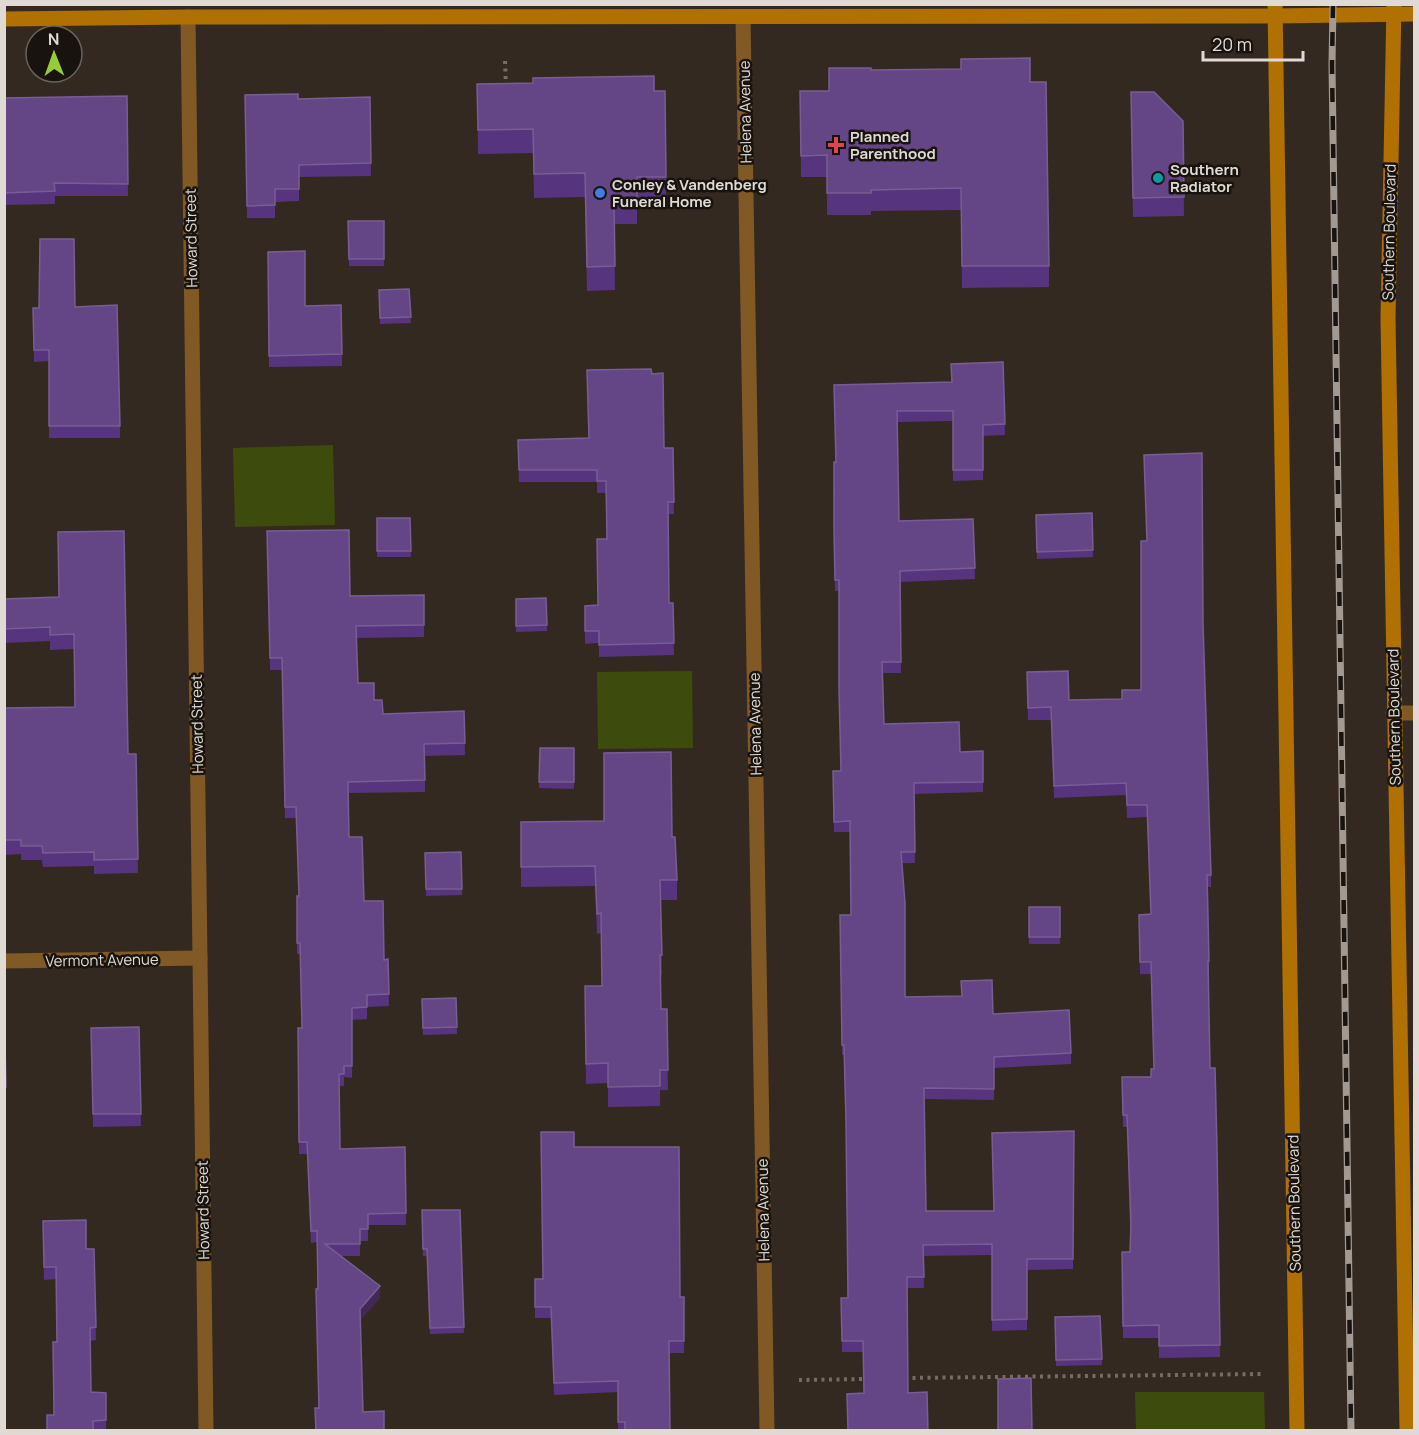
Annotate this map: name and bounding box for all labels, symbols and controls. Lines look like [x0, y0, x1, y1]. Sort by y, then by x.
north arrow [24, 24, 84, 84]
scale bar [1203, 24, 1304, 62]
text: N [48, 28, 60, 50]
text: 20 m [1212, 32, 1252, 56]
street label: Helena Avenue [734, 60, 756, 164]
place label: Planned Parenthood [850, 126, 936, 164]
marker: Planned Parenthood [827, 136, 845, 154]
place label: Southern Radiator [1170, 159, 1239, 197]
street label: Southern Boulevard [1377, 164, 1401, 300]
marker: Southern Radiator [1151, 171, 1165, 185]
place label: Conley & Vandenberg Funeral Home [612, 174, 767, 212]
marker: Conley & Vandenberg Funeral Home [593, 186, 607, 200]
street label: Howard Street [180, 188, 202, 288]
street label: Southern Boulevard [1382, 649, 1406, 785]
street label: Helena Avenue [744, 672, 766, 776]
street label: Howard Street [186, 674, 208, 774]
street label: Vermont Avenue [45, 949, 159, 971]
street label: Southern Boulevard [1282, 1135, 1306, 1271]
street label: Helena Avenue [752, 1158, 774, 1262]
street label: Howard Street [192, 1160, 214, 1260]

